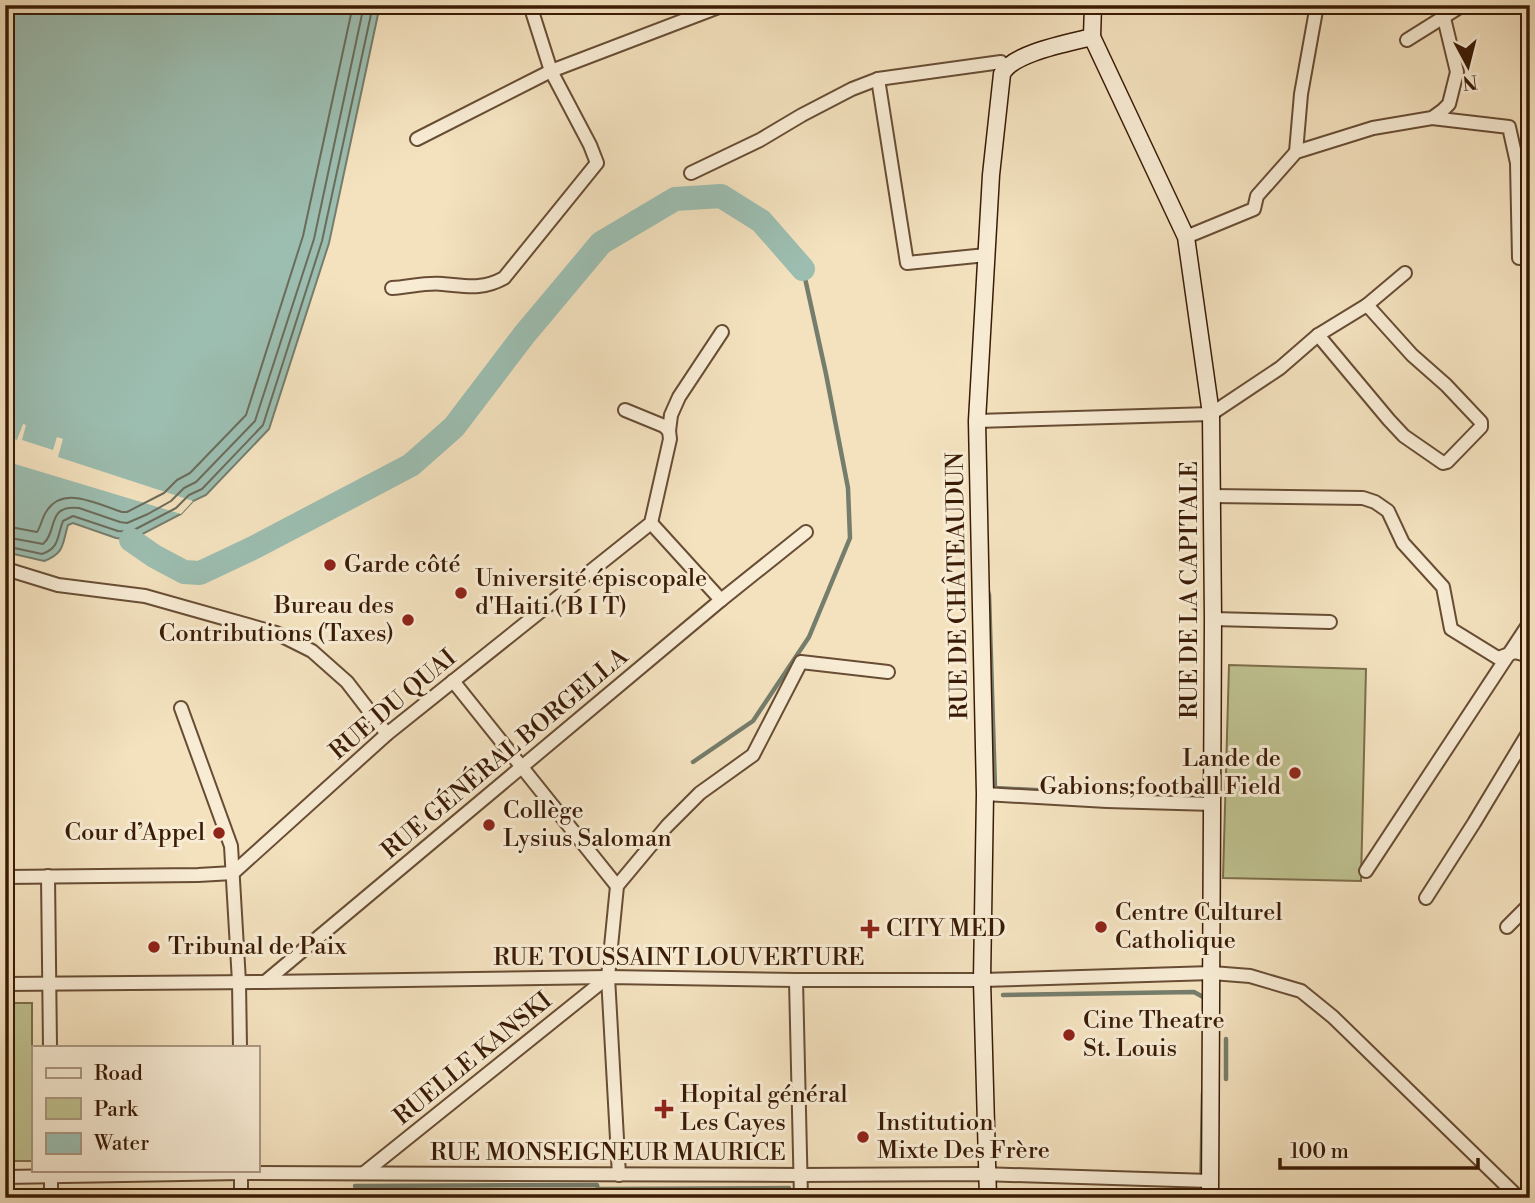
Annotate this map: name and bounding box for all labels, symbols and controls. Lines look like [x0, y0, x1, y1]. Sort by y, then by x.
north arrow [1434, 32, 1504, 102]
text: N [1461, 69, 1479, 95]
street label: RUE DE CHÂTEAUDUN [940, 452, 975, 720]
street label: RUE DE LA CAPITALE [1175, 461, 1205, 719]
place label: Garde côté [344, 550, 461, 580]
marker: Garde côté [322, 557, 338, 573]
place label: Université épiscopale d'Haiti ( B I T) [475, 564, 707, 622]
marker: Université épiscopale d'Haiti ( B I T) [453, 585, 469, 601]
place label: Bureau des Contributions (Taxes) [159, 591, 394, 649]
marker: Bureau des Contributions (Taxes) [400, 612, 416, 628]
street label: RUE GÉNÉRAL BORGELLA [375, 641, 635, 866]
street label: RUE DU QUAI [323, 643, 463, 767]
place label: Lande de Gabions;football Field [1040, 744, 1281, 802]
marker: Lande de Gabions;football Field [1287, 765, 1303, 781]
place label: Collège Lysius Saloman [503, 796, 672, 854]
marker: Collège Lysius Saloman [481, 817, 497, 833]
place label: Cour d’Appel [65, 818, 205, 848]
marker: Cour d’Appel [211, 825, 227, 841]
place label: Centre Culturel Catholique [1115, 898, 1283, 956]
place label: CITY MED [886, 914, 1006, 944]
marker: CITY MED [860, 919, 880, 939]
marker: Centre Culturel Catholique [1093, 919, 1109, 935]
place label: Tribunal de Paix [168, 932, 347, 962]
marker: Tribunal de Paix [146, 939, 162, 955]
street label: RUE TOUSSAINT LOUVERTURE [493, 943, 865, 973]
street label: RUELLE KANSKI [388, 986, 558, 1132]
place label: Cine Theatre St. Louis [1083, 1006, 1225, 1064]
marker: Cine Theatre St. Louis [1061, 1027, 1077, 1043]
legend [32, 1046, 259, 1172]
text: Road [94, 1061, 143, 1087]
place label: Hopital général Les Cayes [680, 1080, 848, 1138]
text: Park [94, 1097, 139, 1123]
marker: Hopital général Les Cayes [654, 1099, 674, 1119]
place label: Institution Mixte Des Frère [877, 1108, 1050, 1166]
scale bar [1280, 1126, 1477, 1170]
marker: Institution Mixte Des Frère [855, 1129, 871, 1145]
text: Water [93, 1131, 149, 1157]
street label: RUE MONSEIGNEUR MAURICE [430, 1138, 786, 1168]
text: 100 m [1290, 1139, 1349, 1165]

